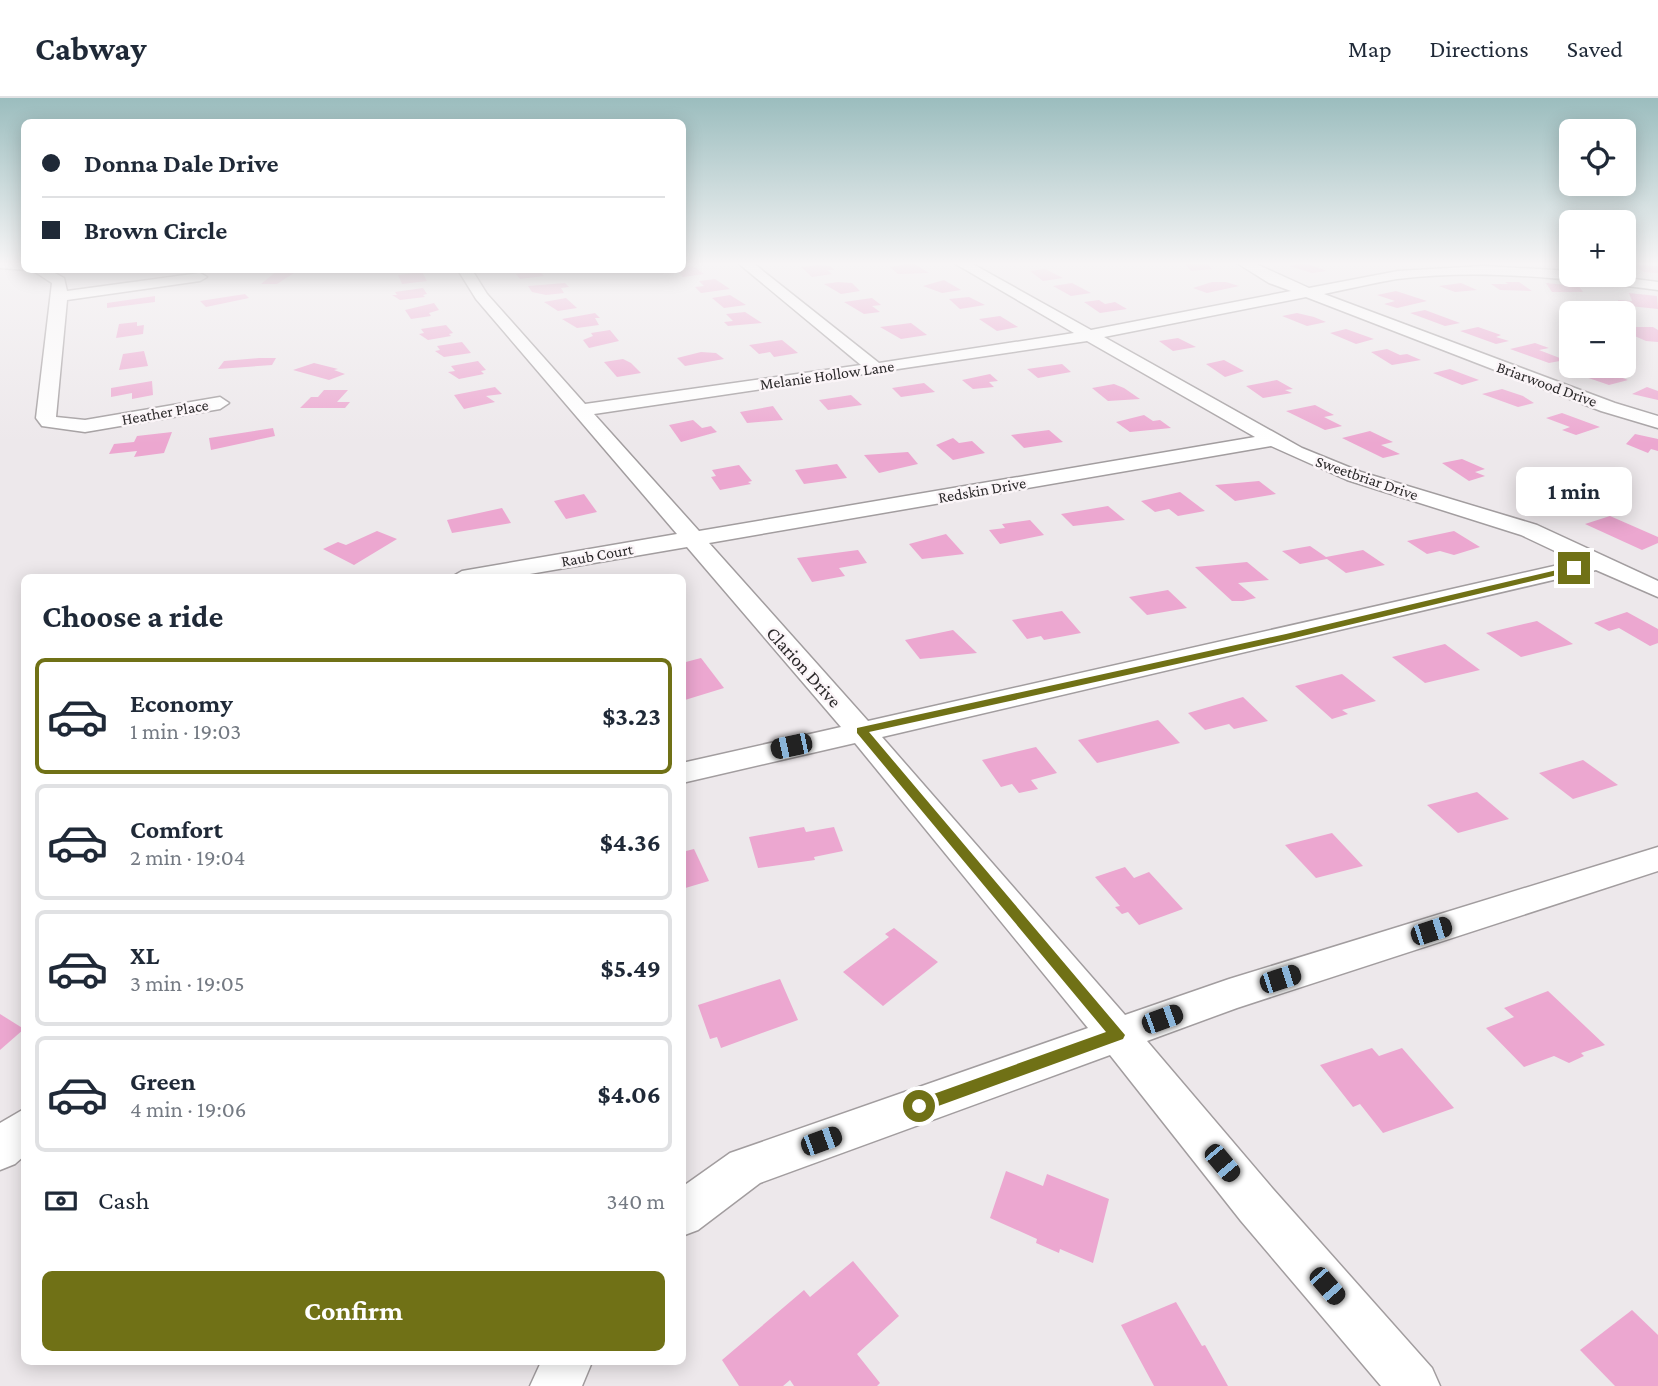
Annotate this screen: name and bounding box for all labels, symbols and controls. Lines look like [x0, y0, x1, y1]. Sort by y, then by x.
text: Cabway [35, 30, 147, 67]
text: Map [1348, 35, 1392, 62]
text: Directions [1430, 35, 1529, 62]
text: Saved [1567, 35, 1623, 62]
map controls [1559, 119, 1636, 378]
button: locate [1559, 119, 1636, 196]
text: Donna Dale Drive [84, 149, 279, 178]
button: + [1559, 210, 1636, 287]
text: Brown Circle [84, 216, 227, 245]
button: − [1559, 301, 1636, 378]
street label: Melanie Hollow Lane [759, 357, 895, 393]
street label: Briarwood Drive [1495, 358, 1599, 410]
street label: Heather Place [120, 396, 210, 428]
street label: Sweetbriar Drive [1314, 453, 1420, 503]
callout: 1 min [1516, 466, 1632, 516]
street label: Redskin Drive [937, 474, 1027, 506]
text: 1 min [1548, 478, 1600, 504]
street label: Raub Court [560, 540, 635, 570]
route end [1558, 552, 1590, 584]
text: Choose a ride [42, 598, 223, 634]
street label: Clarion Drive [762, 622, 846, 712]
icon: car [46, 685, 109, 748]
text: Economy [130, 689, 233, 718]
text: $3.23 [602, 702, 661, 731]
text: 1 min · 19:03 [130, 718, 241, 744]
car [769, 731, 814, 761]
icon: car [46, 811, 109, 874]
text: Comfort [130, 815, 223, 844]
text: $4.36 [600, 828, 661, 857]
text: 2 min · 19:04 [130, 844, 246, 870]
car [1408, 915, 1455, 947]
icon: car [46, 937, 109, 1000]
text: XL [130, 941, 159, 970]
text: $5.49 [600, 954, 661, 983]
car [1257, 963, 1304, 995]
text: 3 min · 19:05 [130, 970, 245, 996]
car [1139, 1002, 1186, 1036]
icon: car [46, 1063, 109, 1126]
text: Green [130, 1067, 196, 1096]
text: $4.06 [597, 1080, 661, 1109]
route start [903, 1090, 935, 1122]
text: 4 min · 19:06 [130, 1096, 246, 1122]
car [798, 1124, 845, 1158]
car [1201, 1140, 1244, 1186]
icon: cash [42, 1182, 80, 1220]
text: Cash [98, 1186, 149, 1215]
text: 340 m [607, 1188, 665, 1214]
car [1306, 1263, 1349, 1309]
button: Confirm [42, 1271, 665, 1351]

